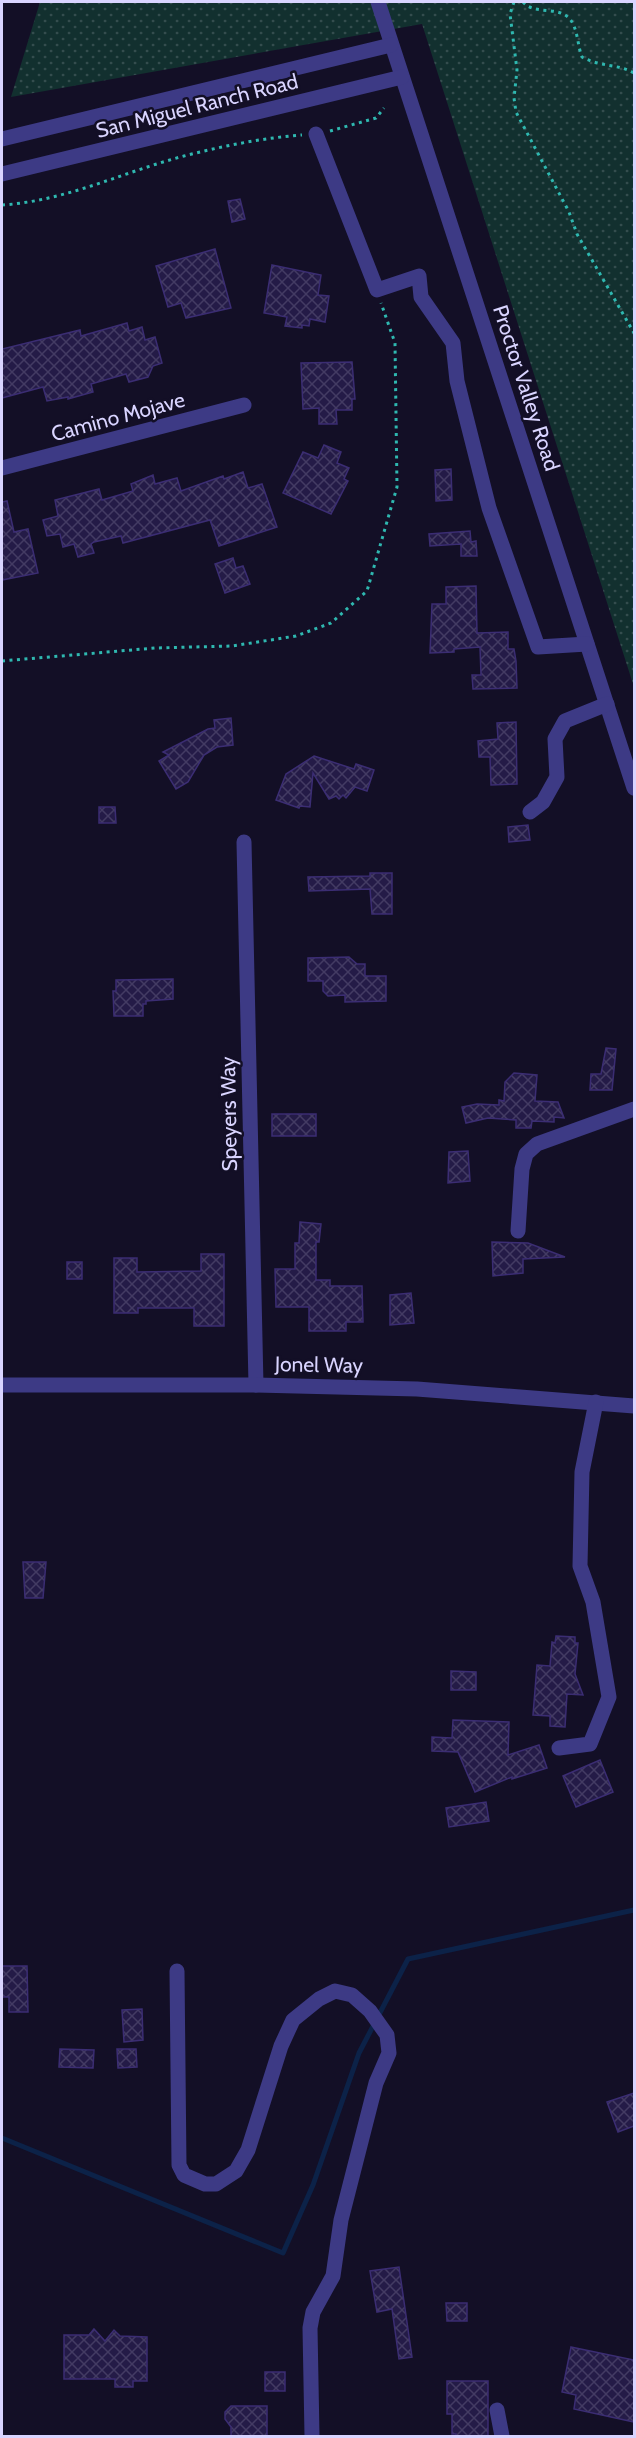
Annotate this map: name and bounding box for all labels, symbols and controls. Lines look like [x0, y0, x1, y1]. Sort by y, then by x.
street label: San Miguel Ranch Road [93, 68, 301, 143]
street label: Proctor Valley Road [488, 302, 565, 474]
street label: Camino Mojave [48, 387, 188, 447]
street label: Speyers Way [215, 1056, 242, 1172]
street label: Jonel Way [274, 1351, 364, 1378]

